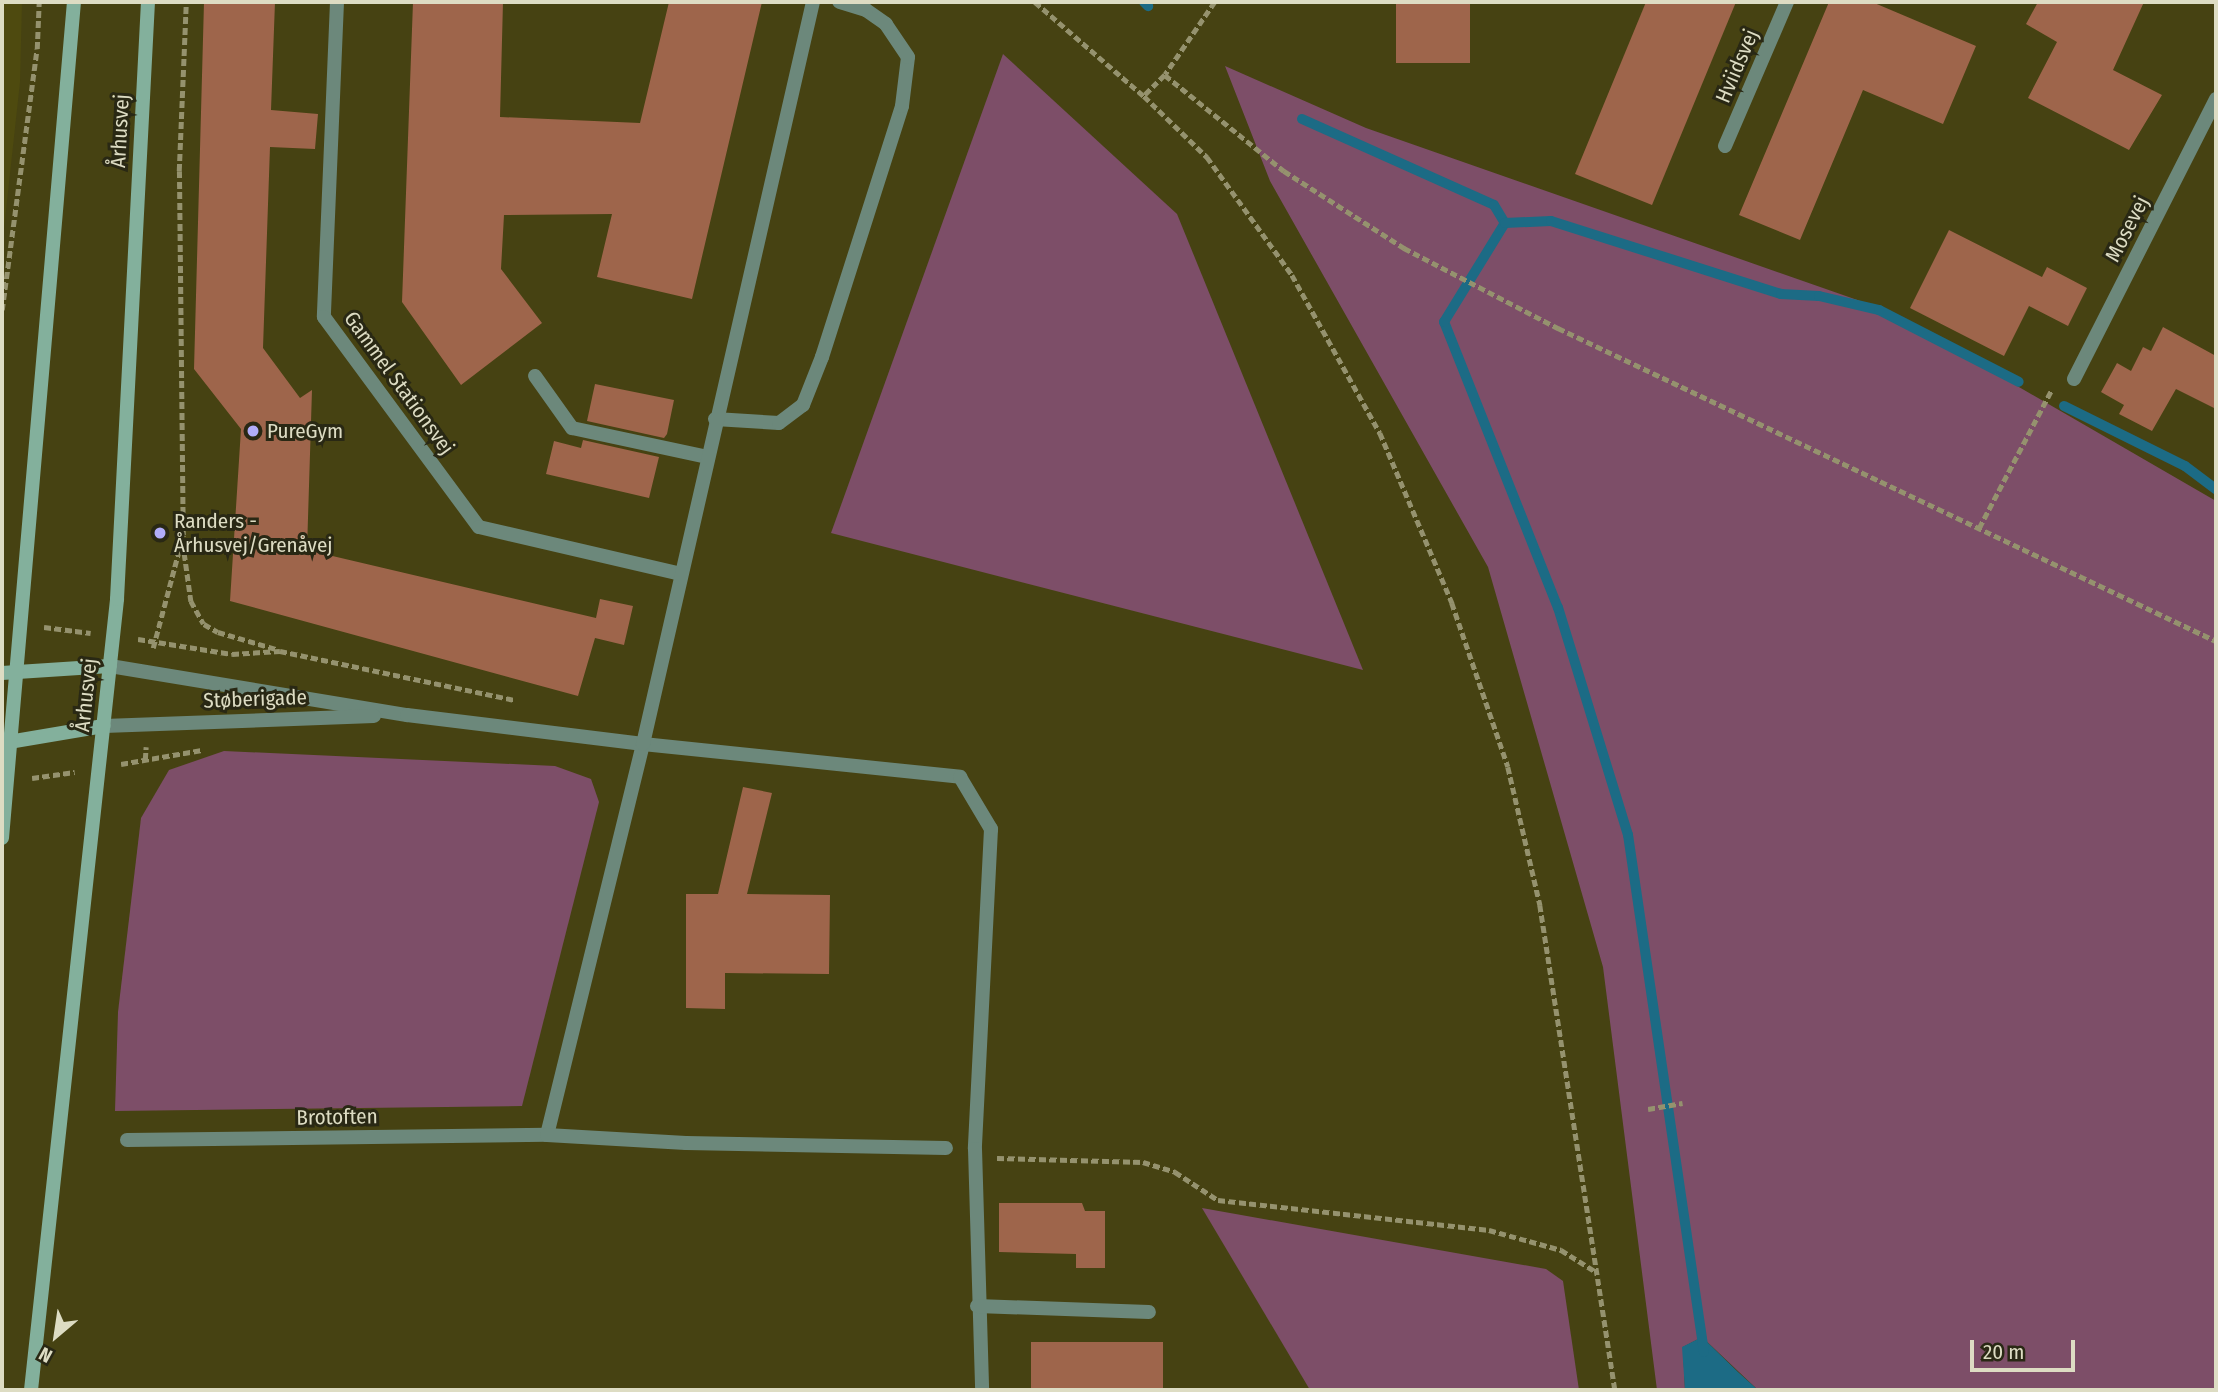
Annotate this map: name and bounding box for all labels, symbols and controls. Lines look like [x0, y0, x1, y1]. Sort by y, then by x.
street label: Hviidsvej [1710, 25, 1764, 107]
street label: Århusvej [105, 93, 135, 169]
street label: Mosevej [2100, 192, 2154, 266]
street label: Gammel Stationsvej [339, 307, 459, 459]
place label: PureGym [267, 418, 343, 444]
marker: PureGym [245, 423, 261, 439]
place label: Randers - Århusvej/Grenåvej [174, 508, 333, 558]
marker: Randers - Århusvej/Grenåvej [152, 525, 168, 541]
street label: Århusvej [70, 657, 102, 733]
street label: Støberigade [203, 685, 307, 713]
street label: Brotoften [296, 1104, 378, 1130]
north arrow [21, 1301, 91, 1371]
scale bar [1973, 1326, 2078, 1370]
text: 20 m [1983, 1339, 2024, 1365]
text: N [35, 1342, 56, 1368]

